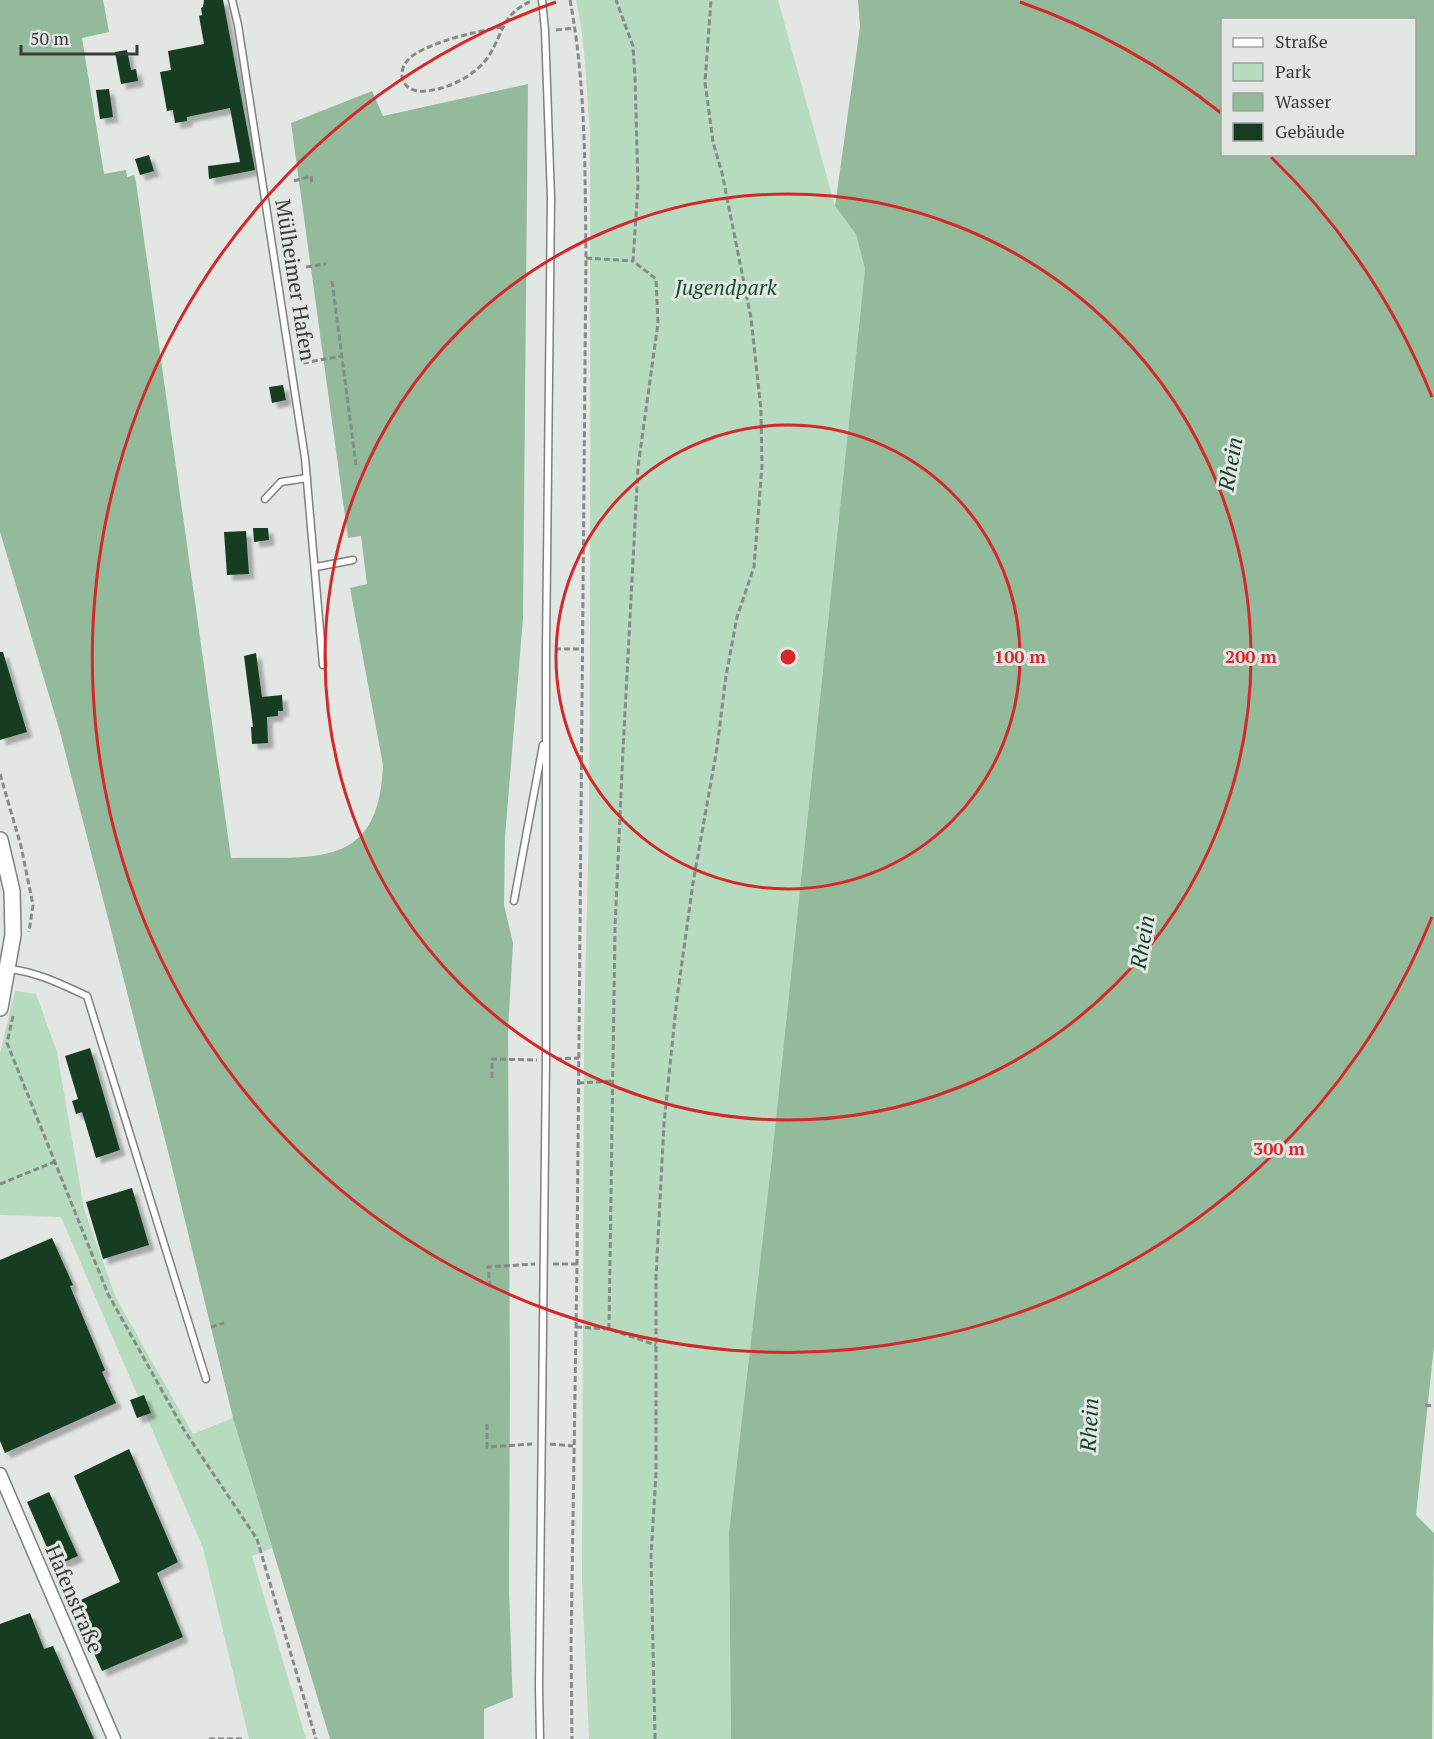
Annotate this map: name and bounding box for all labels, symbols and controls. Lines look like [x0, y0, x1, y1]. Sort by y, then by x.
scale bar [21, 18, 136, 56]
legend [1221, 18, 1416, 156]
text: 50 m [30, 26, 70, 50]
text: Straße [1275, 29, 1328, 53]
text: Park [1275, 59, 1312, 83]
text: Wasser [1275, 89, 1331, 113]
text: Gebäude [1275, 119, 1345, 143]
street label: Mülheimer Hafen [269, 197, 323, 363]
park label: Jugendpark [674, 273, 778, 301]
water label: Rhein [1210, 435, 1248, 494]
text: 100 m [994, 644, 1046, 668]
text: 200 m [1225, 644, 1277, 668]
centre of rings [778, 647, 798, 667]
water label: Rhein [1122, 913, 1160, 972]
text: 300 m [1253, 1136, 1305, 1160]
water label: Rhein [1073, 1397, 1104, 1454]
street label: Hafenstraße [40, 1540, 110, 1657]

